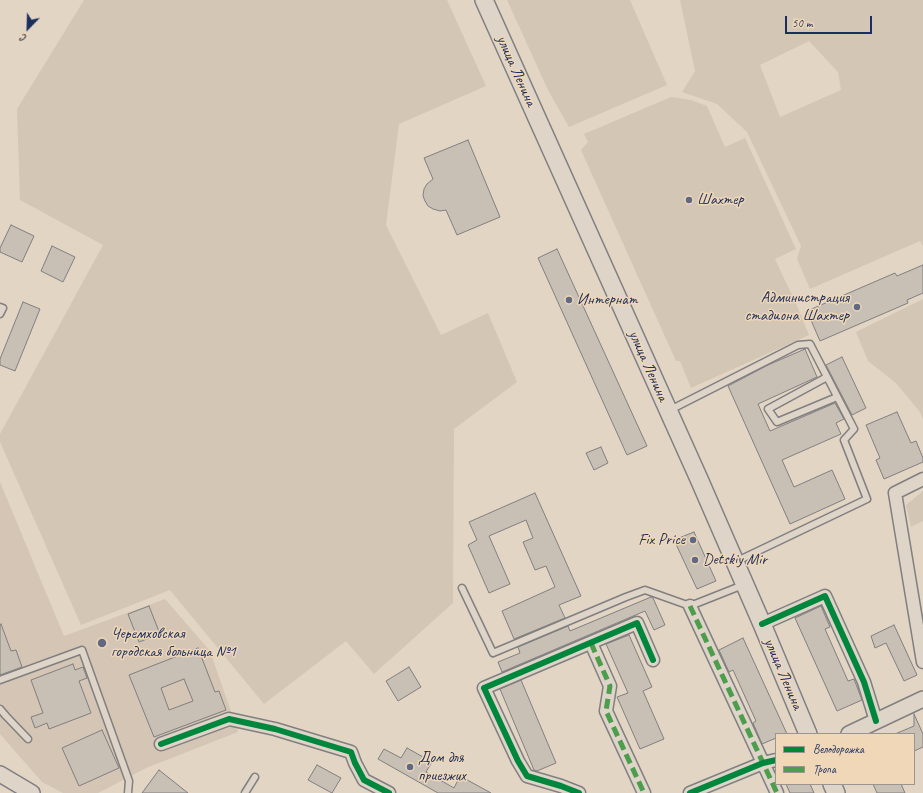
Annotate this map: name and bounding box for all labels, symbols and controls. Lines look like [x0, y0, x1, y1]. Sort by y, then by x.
north arrow [8, 8, 48, 48]
scale bar [787, 8, 874, 34]
text: 50 m [792, 15, 812, 31]
text: С [18, 32, 29, 47]
street label: улица Ленина [492, 32, 540, 110]
place label: Шахтер [697, 190, 743, 210]
marker: Шахтер [684, 195, 694, 205]
place label: Администрация стадиона Шахтер [745, 288, 849, 326]
place label: Интернат [577, 290, 638, 310]
marker: Интернат [564, 295, 574, 305]
marker: Администрация стадиона Шахтер [852, 302, 862, 312]
street label: улица Ленина [624, 327, 672, 405]
place label: Fix Price [638, 530, 685, 550]
marker: Fix Price [688, 535, 698, 545]
place label: Detskiy Mir [703, 550, 767, 570]
marker: Detskiy Mir [690, 555, 700, 565]
place label: Черемховская городская больница №1 [111, 624, 236, 662]
street label: улица Ленина [759, 635, 807, 713]
marker: Черемховская городская больница №1 [96, 637, 108, 649]
legend [775, 733, 915, 785]
text: Велодорожка [813, 741, 864, 757]
place label: Дом для приезжих [418, 748, 466, 786]
text: Тропа [813, 761, 836, 777]
marker: Дом для приезжих [405, 762, 415, 772]

